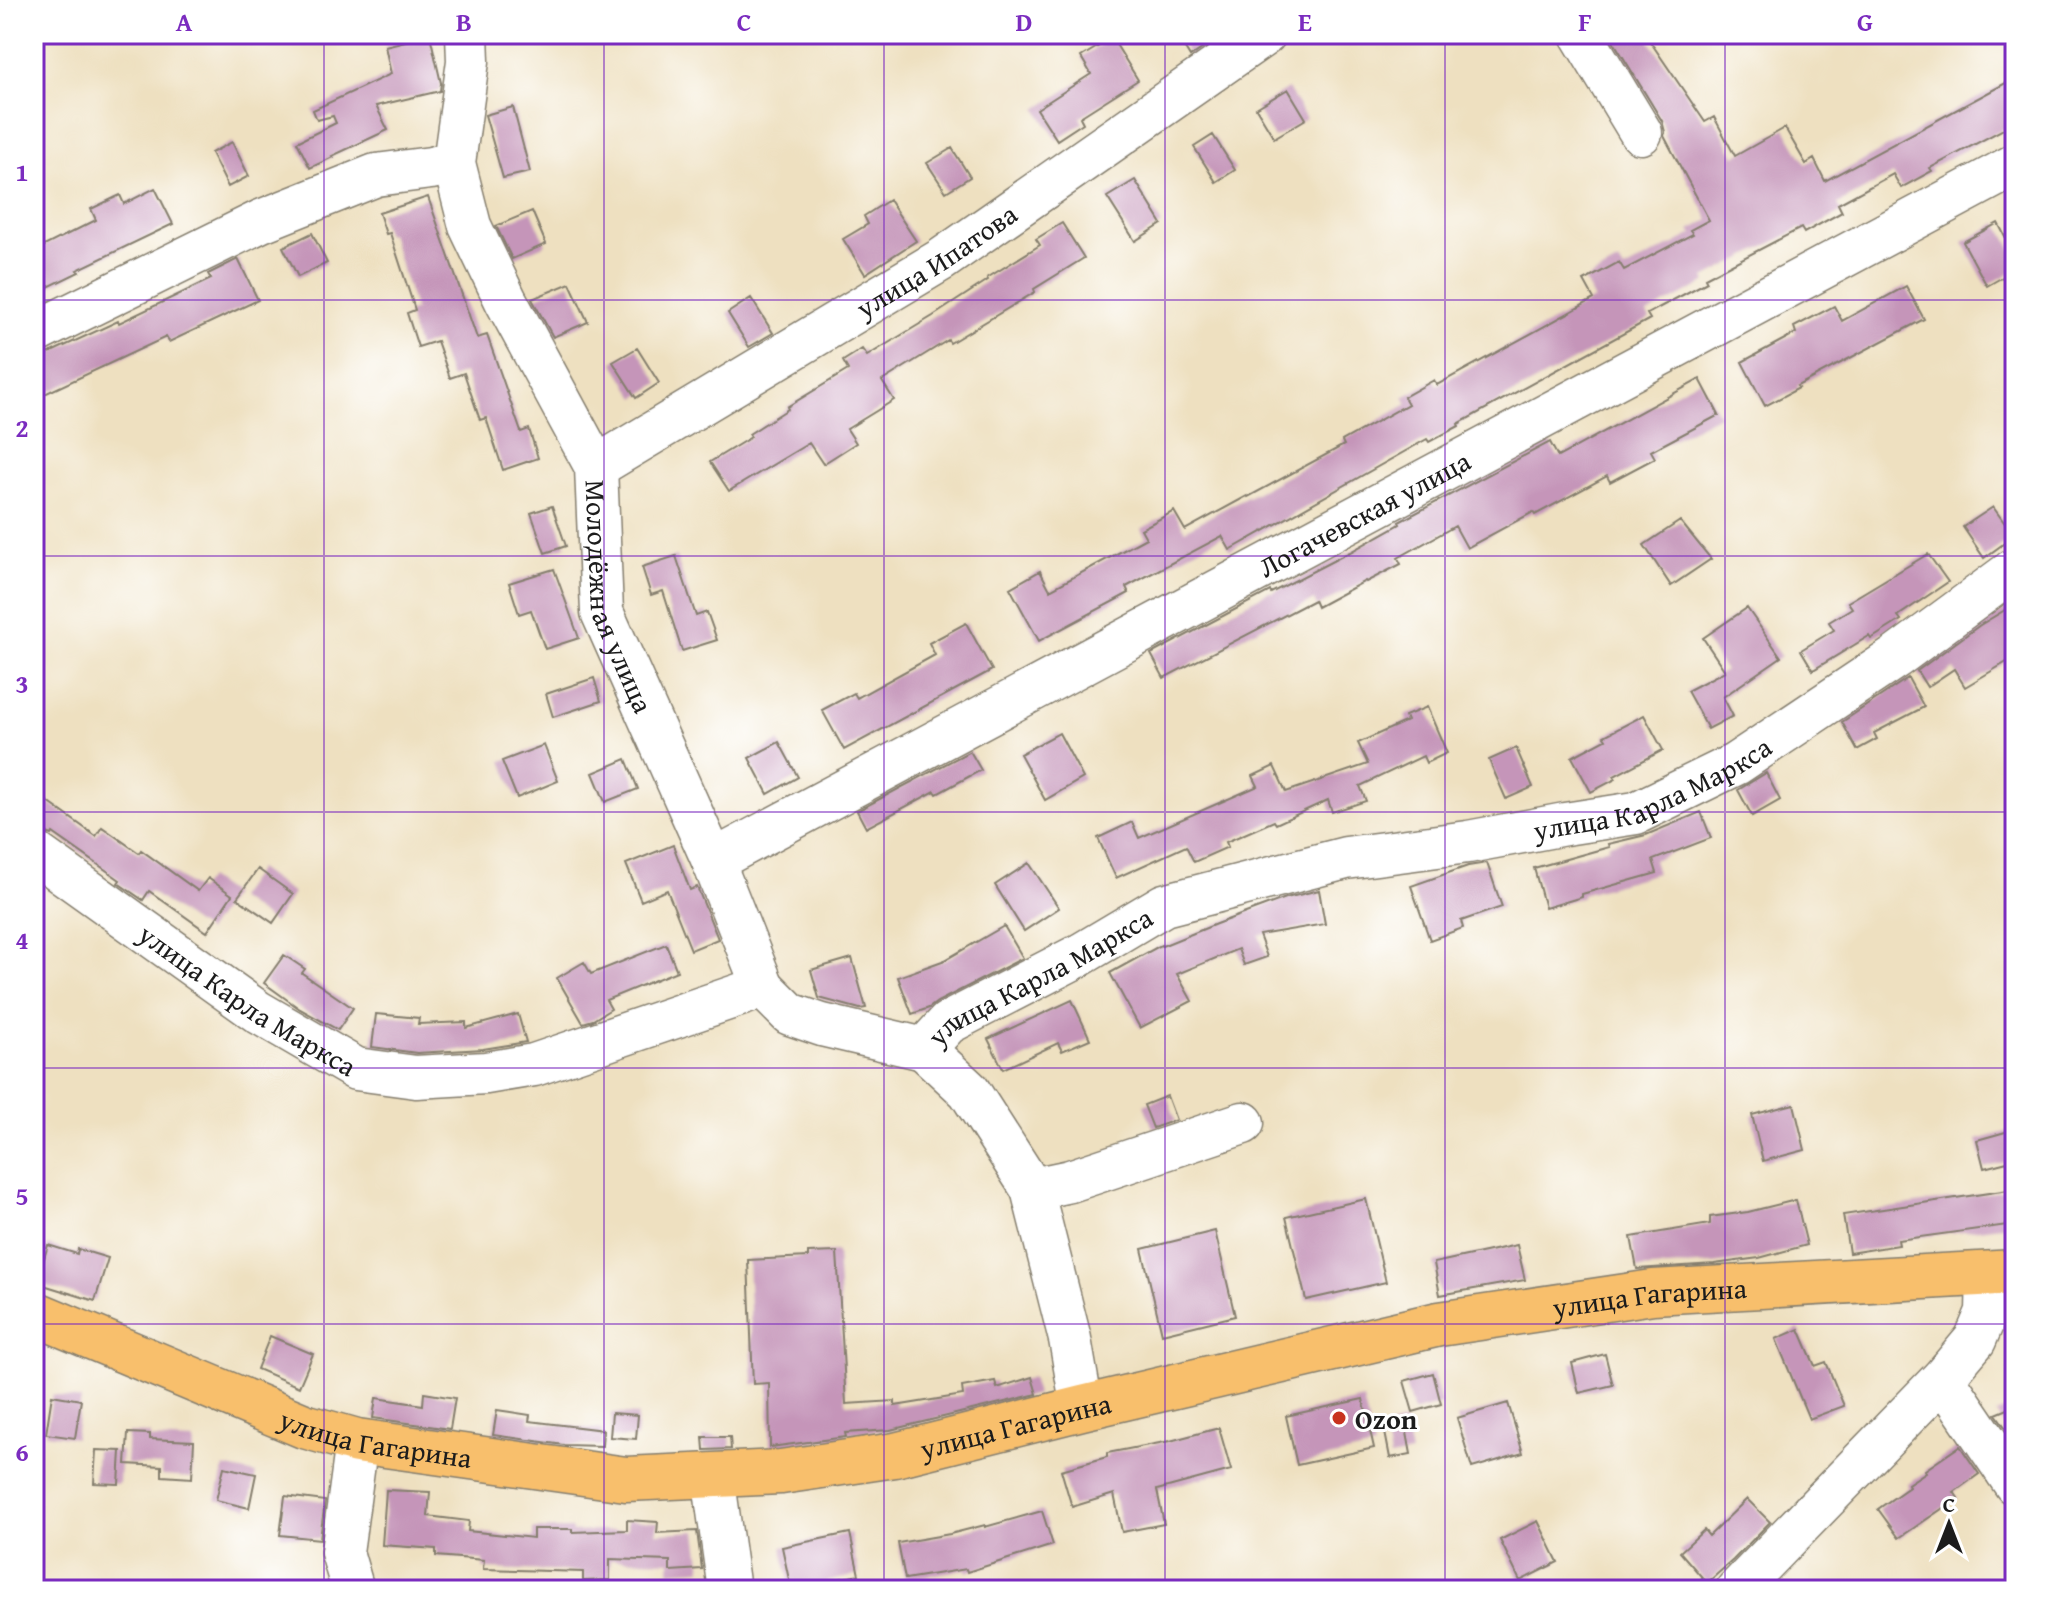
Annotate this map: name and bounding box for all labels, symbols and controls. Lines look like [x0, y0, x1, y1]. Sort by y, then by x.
text: A [176, 2, 193, 41]
text: B [456, 2, 472, 41]
text: C [737, 2, 751, 41]
text: D [1016, 2, 1032, 41]
text: E [1298, 2, 1312, 41]
text: F [1578, 2, 1592, 41]
text: G [1857, 2, 1873, 41]
text: 1 [15, 152, 29, 191]
street label: улица Ипатова [847, 192, 1025, 328]
text: 2 [15, 408, 29, 447]
street label: Логачевская улица [1250, 439, 1478, 587]
street label: Молодёжная улица [576, 479, 665, 720]
text: 3 [15, 664, 29, 703]
street label: улица Карла Маркса [1529, 725, 1780, 850]
street label: улица Карла Маркса [916, 896, 1160, 1055]
street label: улица Карла Маркса [130, 912, 365, 1086]
text: 4 [15, 920, 29, 959]
text: 5 [15, 1176, 29, 1215]
street label: улица Гагарина [1549, 1266, 1748, 1327]
street label: улица Гагарина [915, 1381, 1116, 1469]
street label: улица Гагарина [273, 1397, 475, 1478]
place label: Ozon [1355, 1398, 1418, 1439]
marker: Ozon [1330, 1409, 1348, 1427]
text: 6 [15, 1432, 29, 1471]
north arrow [1909, 1484, 1989, 1564]
text: С [1943, 1488, 1955, 1520]

